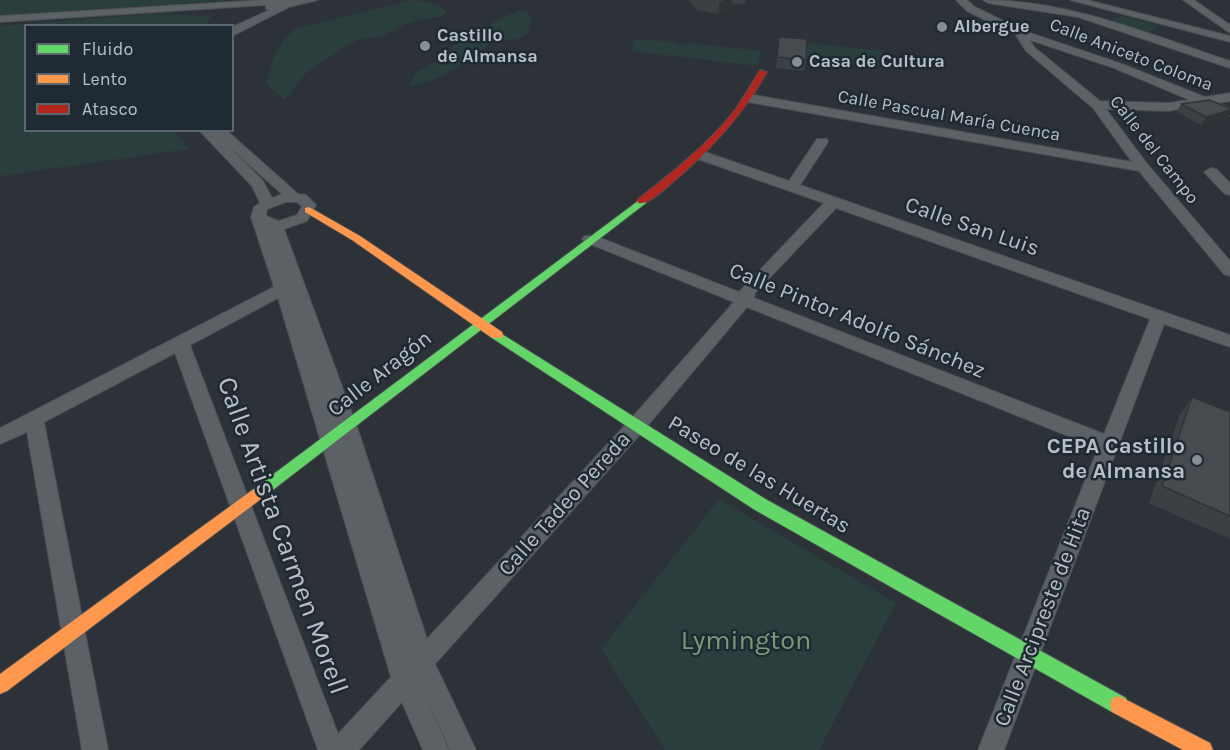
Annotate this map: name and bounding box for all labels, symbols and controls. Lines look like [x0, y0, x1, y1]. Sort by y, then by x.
street label: Calle Aniceto Coloma [1046, 14, 1216, 96]
place label: Albergue [954, 16, 1030, 38]
marker: Albergue [935, 20, 949, 34]
legend [24, 24, 234, 132]
place label: Castillo de Almansa [437, 25, 538, 68]
text: Fluido [82, 38, 133, 60]
marker: Castillo de Almansa [418, 39, 432, 53]
place label: Casa de Cultura [809, 51, 945, 73]
marker: Casa de Cultura [790, 55, 804, 69]
text: Lento [82, 68, 127, 90]
street label: Calle Pascual María Cuenca [836, 86, 1062, 146]
street label: Calle del Campo [1105, 91, 1203, 209]
text: Atasco [82, 98, 138, 120]
street label: Calle San Luis [901, 192, 1043, 262]
street label: Calle Pintor Adolfo Sánchez [725, 258, 989, 384]
street label: Calle Aragón [323, 325, 437, 423]
street label: Calle Artista Carmen Morell [209, 373, 355, 699]
street label: Paseo de las Huertas [663, 410, 855, 540]
street label: Calle Tadeo Pereda [493, 426, 637, 582]
place label: CEPA Castillo de Almansa [1047, 434, 1185, 486]
marker: CEPA Castillo de Almansa [1190, 453, 1204, 467]
street label: Calle Arcipreste de Hita [989, 504, 1097, 730]
park label: Lymington [681, 625, 811, 657]

